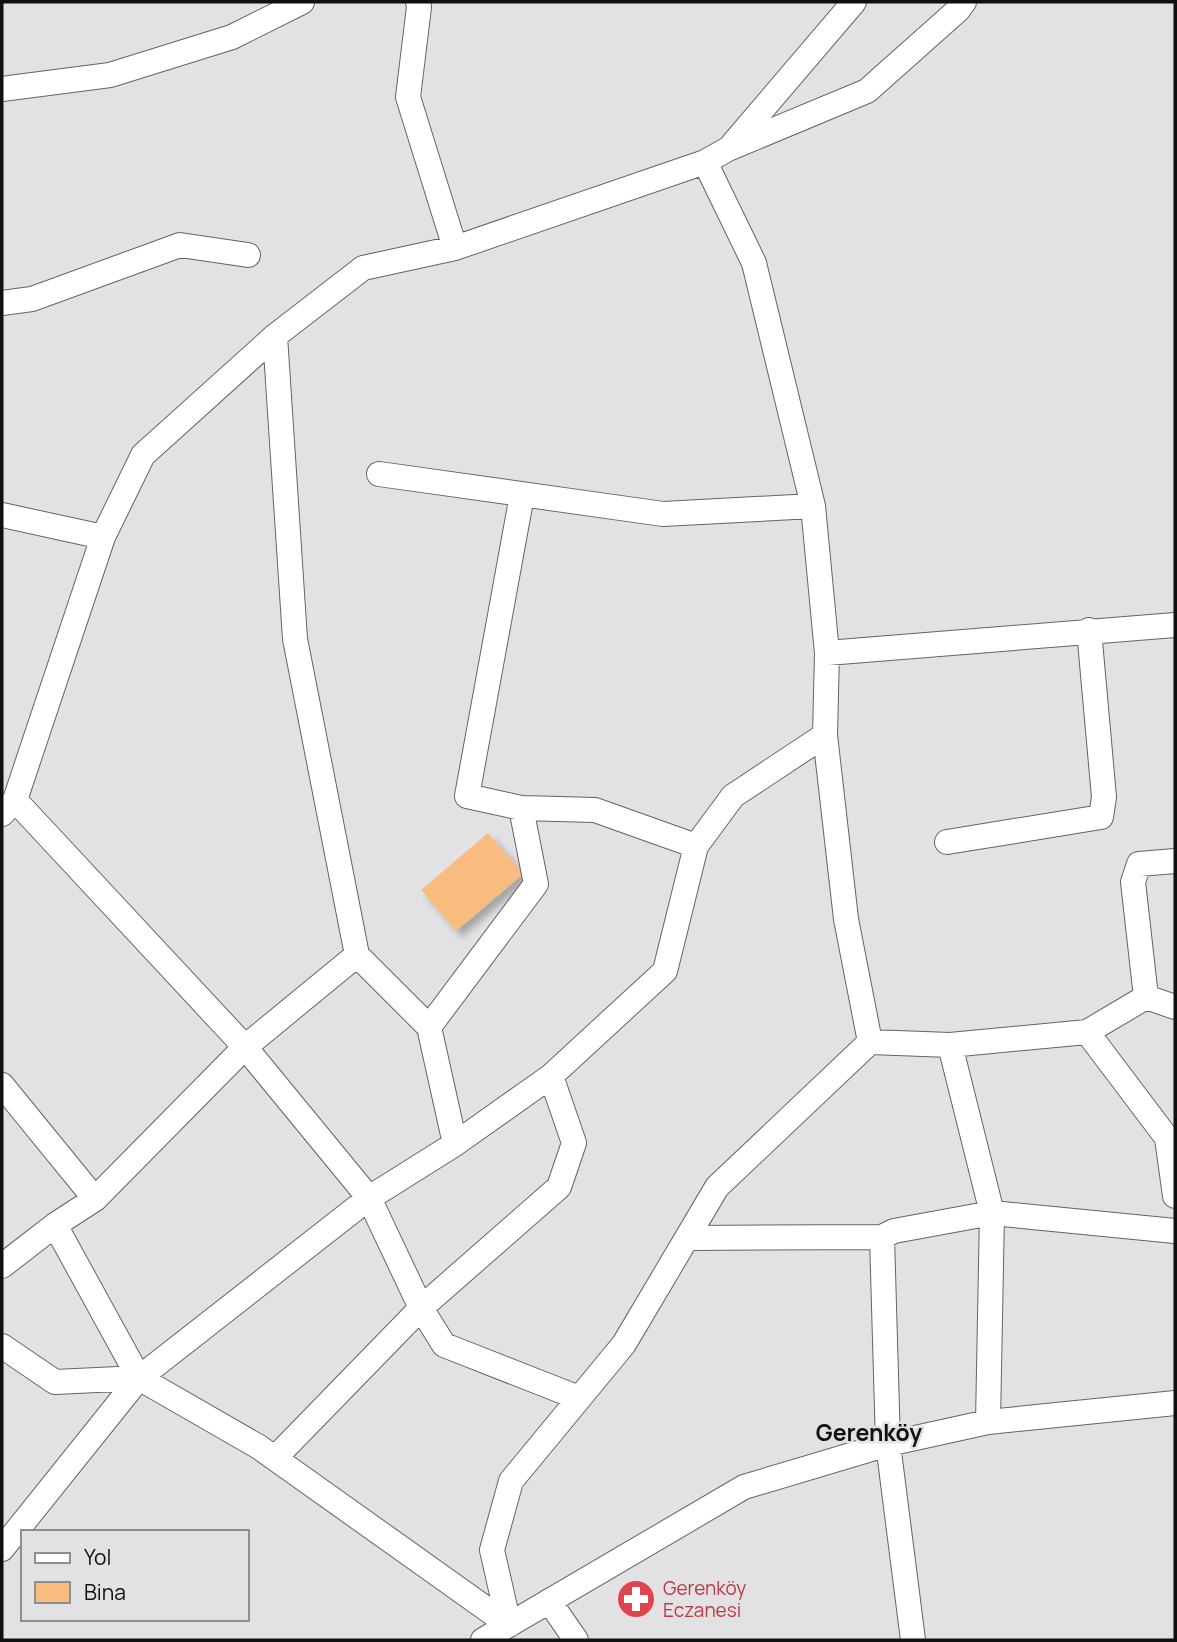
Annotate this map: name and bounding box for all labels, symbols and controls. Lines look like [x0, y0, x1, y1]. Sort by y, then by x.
district label: Gerenköy [816, 1416, 922, 1448]
legend [21, 1530, 248, 1621]
text: Yol [84, 1543, 111, 1571]
place label: Gerenköy Eczanesi [663, 1575, 746, 1623]
text: Bina [84, 1578, 126, 1606]
pharmacy icon: Gerenköy Eczanesi [615, 1578, 657, 1620]

